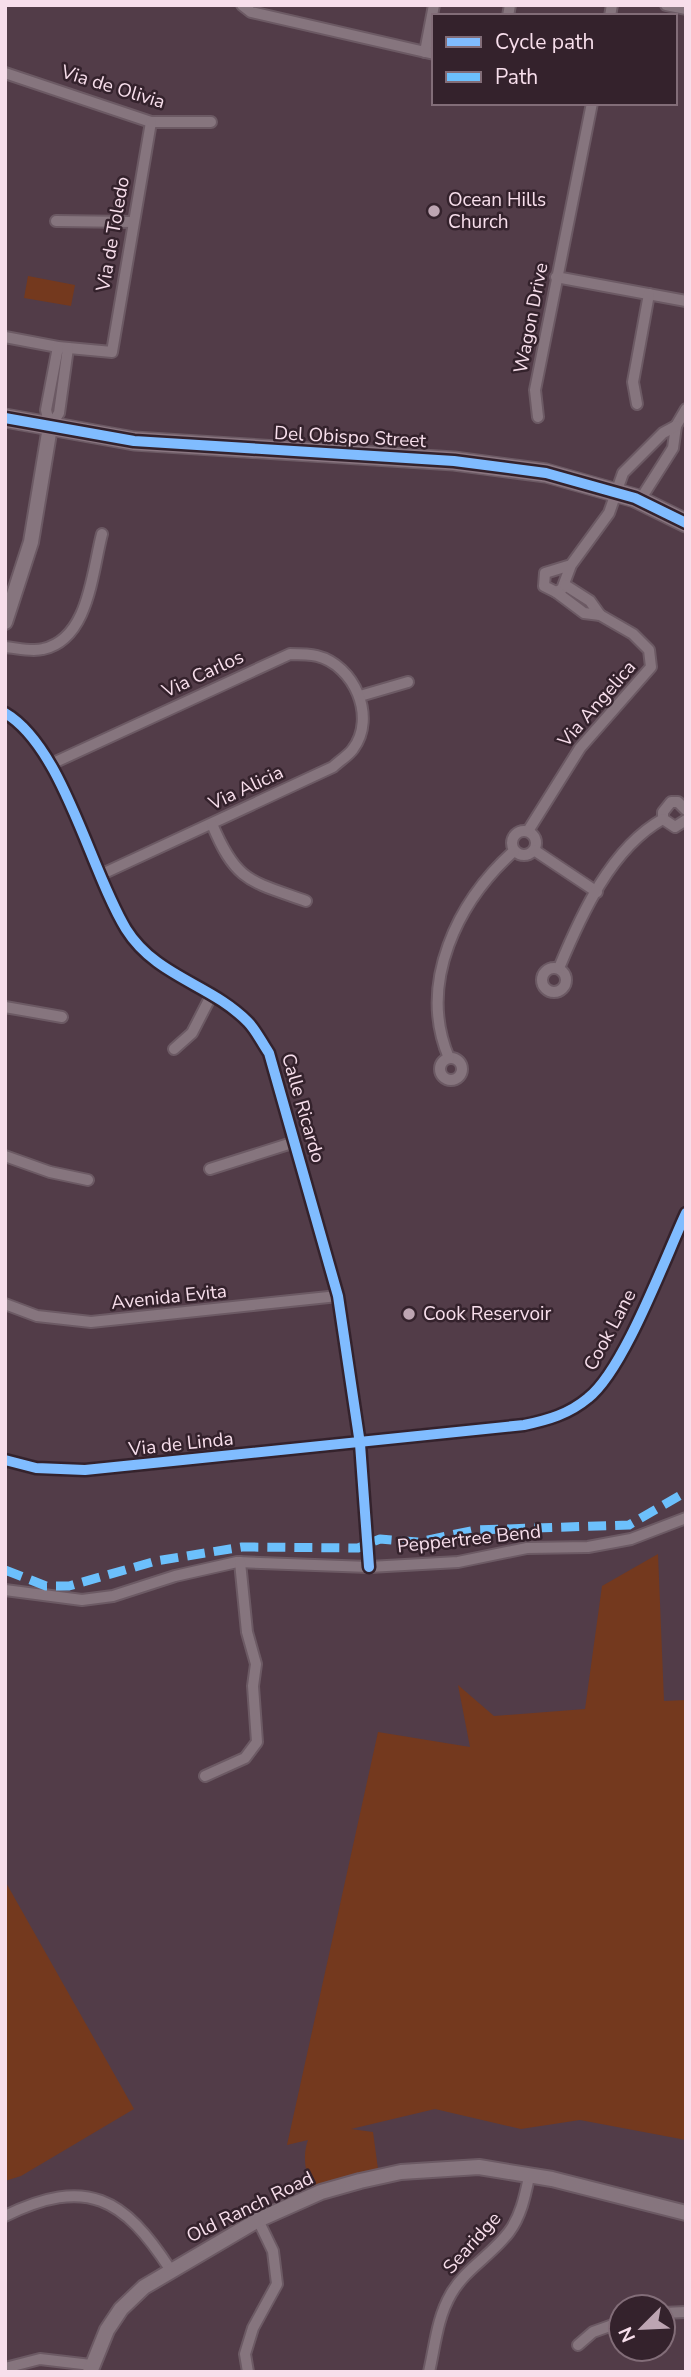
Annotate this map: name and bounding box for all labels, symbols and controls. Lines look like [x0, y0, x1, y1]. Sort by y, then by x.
legend [432, 14, 677, 105]
text: Cycle path [495, 28, 594, 56]
street label: Via de Olivia [57, 59, 168, 115]
text: Path [495, 63, 538, 91]
street label: Via de Toledo [90, 174, 136, 295]
place label: Ocean Hills Church [448, 187, 546, 235]
marker: Ocean Hills Church [426, 203, 442, 219]
street label: Wagon Drive [508, 260, 554, 376]
street label: Del Obispo Street [273, 420, 427, 454]
street label: Via Carlos [157, 644, 248, 705]
street label: Via Angelica [551, 655, 642, 754]
street label: Via Alicia [204, 759, 288, 817]
street label: Calle Ricardo [275, 1050, 331, 1166]
street label: Avenida Evita [110, 1278, 228, 1316]
street label: Cook Lane [578, 1285, 642, 1375]
place label: Cook Reservoir [423, 1301, 551, 1327]
marker: Cook Reservoir [401, 1306, 417, 1322]
street label: Via de Linda [126, 1426, 235, 1463]
street label: Peppertree Bend [396, 1519, 542, 1559]
street label: Old Ranch Road [182, 2165, 318, 2249]
street label: Searidge [437, 2206, 507, 2280]
north arrow [607, 2293, 677, 2363]
text: N [613, 2323, 642, 2346]

